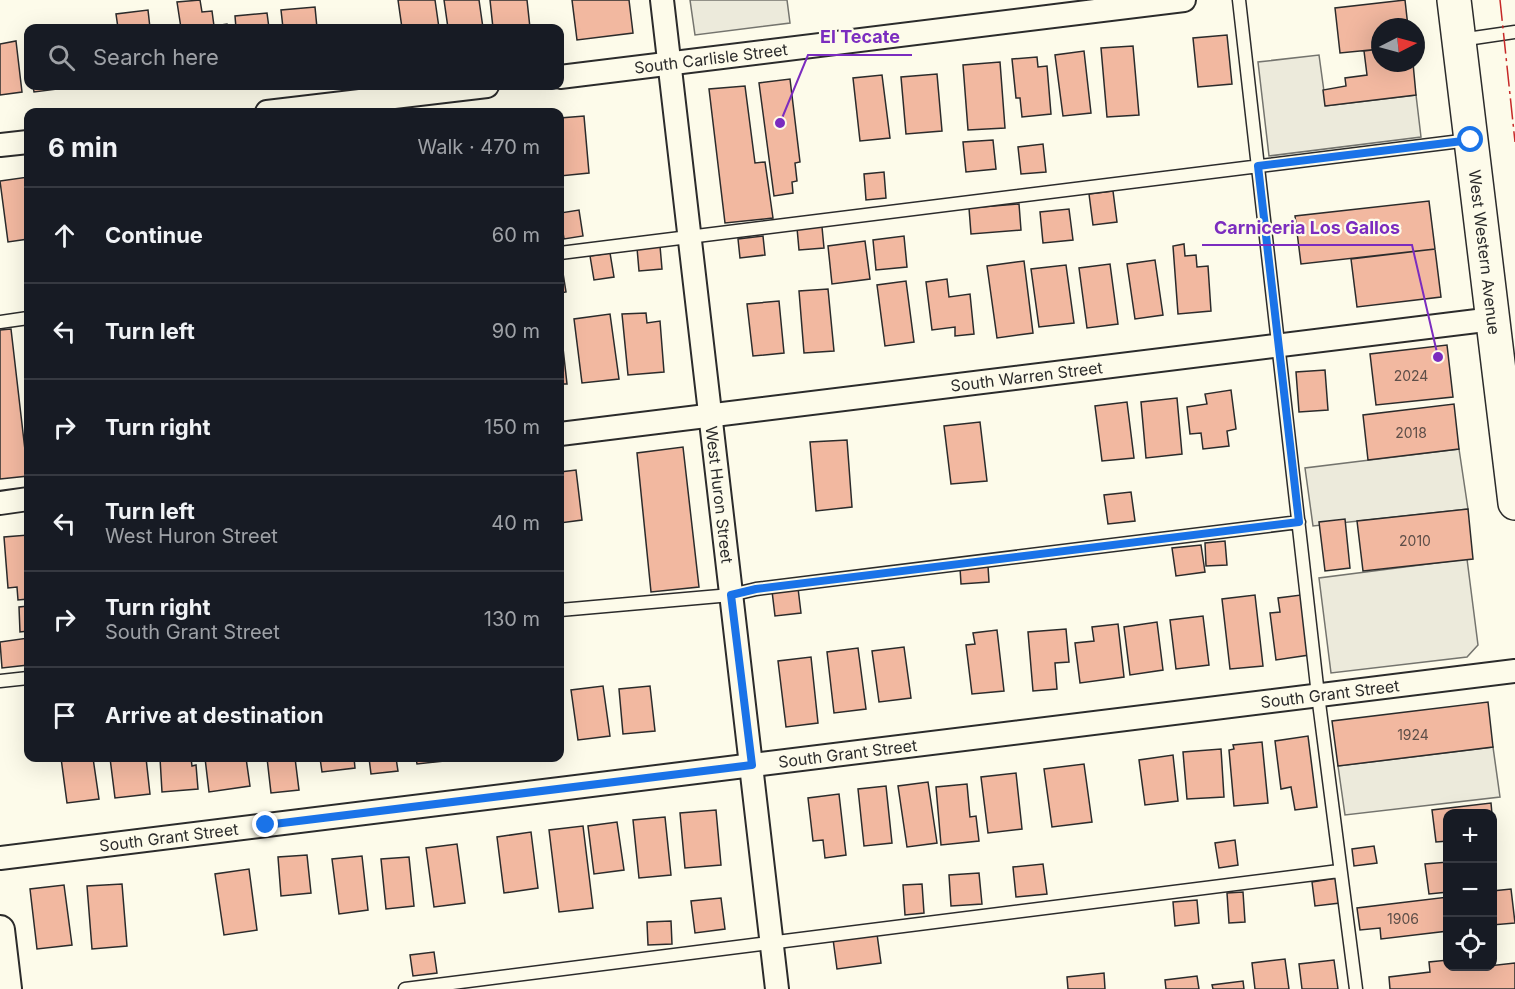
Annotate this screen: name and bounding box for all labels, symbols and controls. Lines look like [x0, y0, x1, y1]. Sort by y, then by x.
north arrow [1371, 18, 1425, 72]
callout: El Tecate [808, 19, 912, 55]
search box [24, 24, 564, 90]
text: El Tecate [820, 26, 900, 47]
street label: South Carlisle Street [633, 39, 789, 78]
icon: search [45, 41, 78, 74]
text: Search here [93, 44, 219, 70]
route start [1457, 126, 1483, 152]
text: 6 min [48, 132, 118, 163]
text: Walk · 470 m [418, 135, 540, 159]
street label: West Western Avenue [1465, 169, 1505, 336]
callout: Carniceria Los Gallos [1202, 209, 1412, 245]
text: Carniceria Los Gallos [1214, 217, 1400, 238]
icon: ahead [48, 219, 81, 252]
text: Continue [105, 222, 203, 248]
text: 60 m [492, 223, 540, 247]
icon: left [48, 315, 81, 348]
text: Turn left [105, 318, 195, 344]
text: 90 m [492, 319, 540, 343]
street label: South Warren Street [949, 357, 1104, 396]
house number: 2024 [1394, 367, 1428, 384]
icon: right [48, 411, 81, 444]
text: Turn right [105, 414, 211, 440]
text: 150 m [484, 415, 540, 439]
house number: 2018 [1395, 424, 1427, 441]
street label: West Huron Street [702, 425, 737, 565]
text: Turn left [105, 498, 195, 524]
icon: left [48, 507, 81, 540]
text: 40 m [491, 511, 540, 535]
text: West Huron Street [105, 524, 278, 548]
house number: 2010 [1399, 532, 1431, 549]
text: Turn right [105, 594, 211, 620]
icon: right [48, 603, 81, 636]
text: 130 m [484, 607, 540, 631]
text: South Grant Street [105, 620, 280, 644]
street label: South Grant Street [1259, 675, 1401, 712]
icon: arrive [48, 699, 81, 732]
text: Arrive at destination [105, 702, 324, 728]
house number: 1924 [1397, 726, 1429, 743]
street label: South Grant Street [777, 735, 918, 772]
map controls [1443, 809, 1497, 971]
button: + [1443, 809, 1497, 863]
route end [252, 811, 278, 837]
street label: South Grant Street [98, 819, 239, 856]
button: − [1443, 863, 1497, 917]
house number: 1906 [1387, 910, 1419, 927]
button: locate [1443, 917, 1497, 971]

